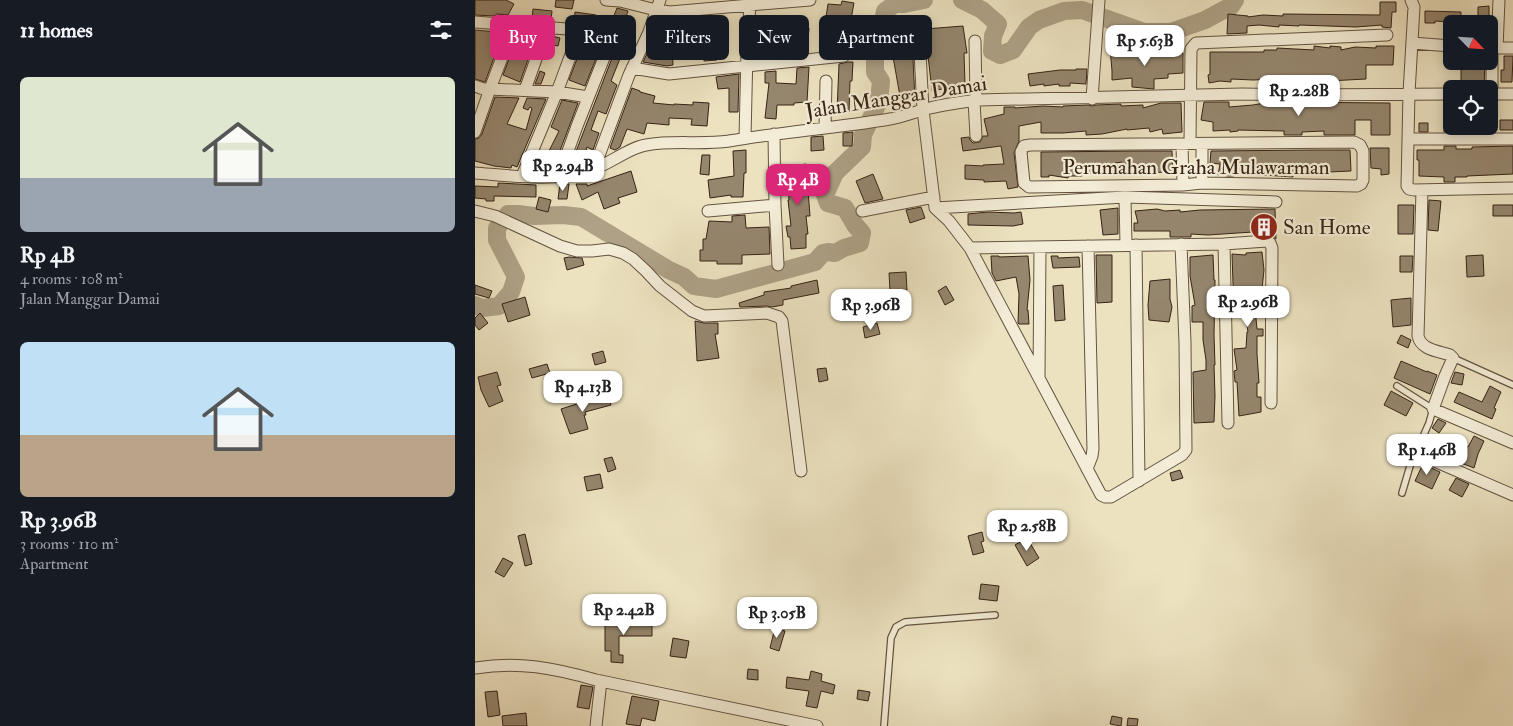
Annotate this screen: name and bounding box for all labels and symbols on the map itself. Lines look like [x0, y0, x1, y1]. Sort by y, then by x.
north arrow [1443, 15, 1497, 70]
pin: Rp 5.63B [1093, 24, 1197, 67]
street label: Jalan Manggar Damai [802, 70, 989, 125]
pin: Rp 2.28B [1247, 74, 1351, 117]
pin: Rp 2.94B [511, 150, 615, 192]
street label: Perumahan Graha Mulawarman [1063, 154, 1330, 181]
pin: Rp 4B [763, 164, 833, 206]
building icon: San Home [1249, 212, 1279, 242]
place label: San Home [1283, 214, 1371, 241]
pin: Rp 2.96B [1196, 286, 1300, 328]
pin: Rp 3.96B [819, 288, 923, 331]
pin: Rp 4.13B [531, 370, 635, 413]
pin: Rp 1.46B [1375, 434, 1479, 476]
pin: Rp 2.58B [975, 510, 1079, 552]
pin: Rp 2.42B [572, 594, 676, 636]
pin: Rp 3.05B [725, 596, 829, 639]

